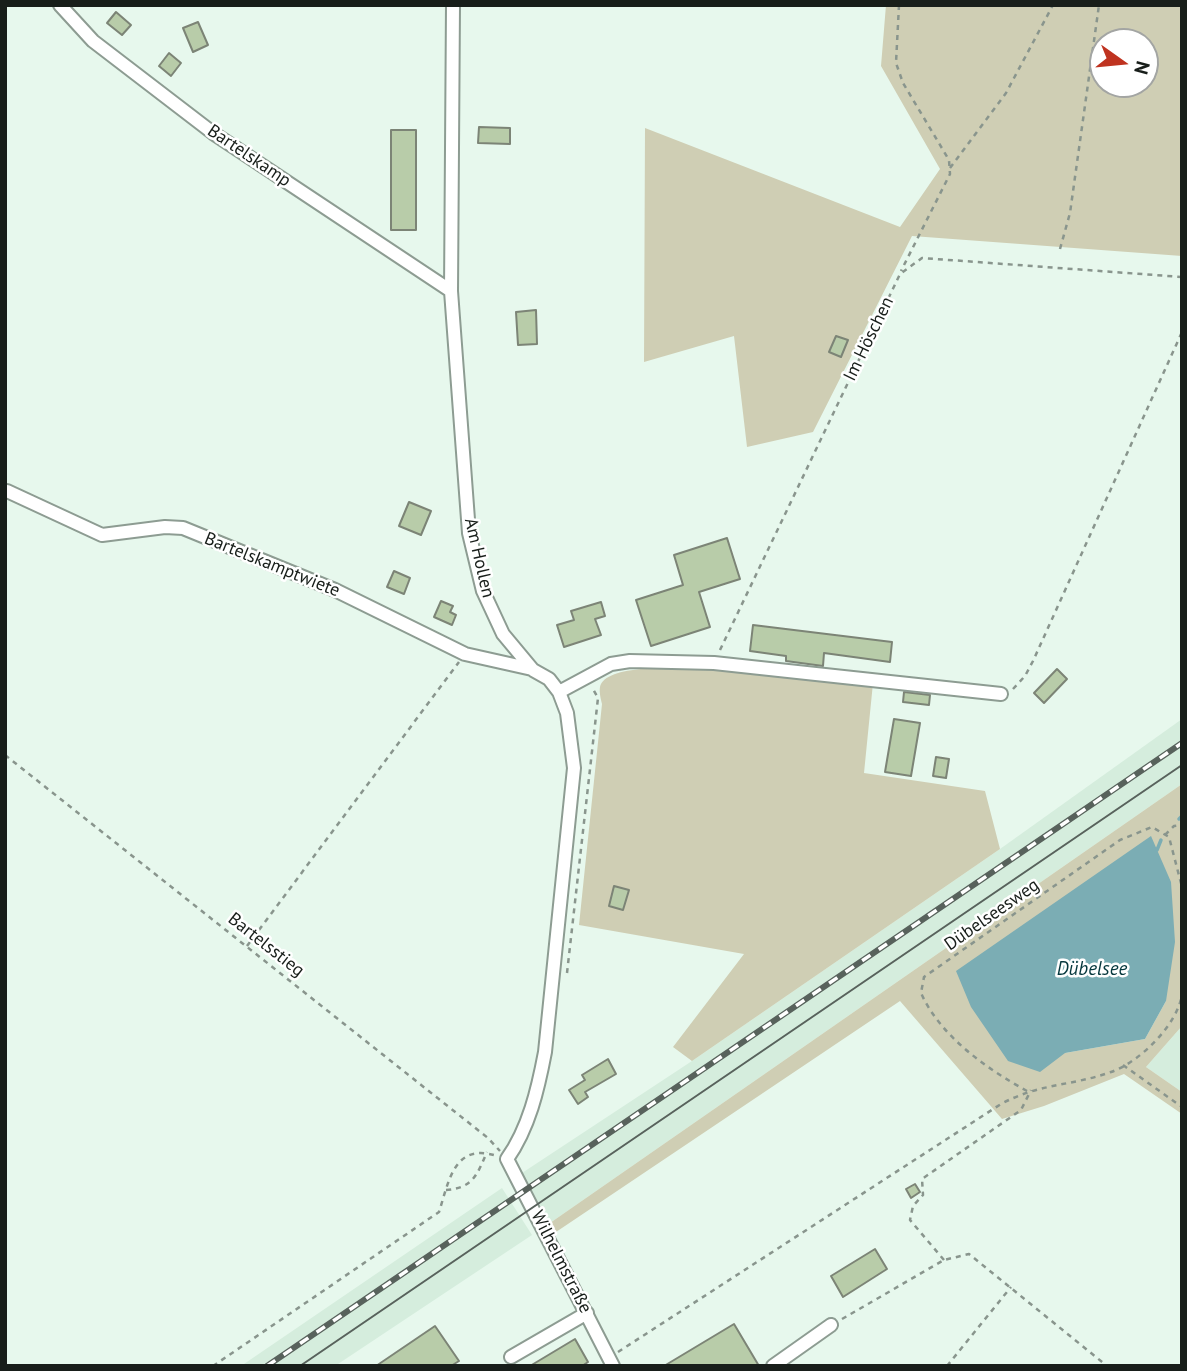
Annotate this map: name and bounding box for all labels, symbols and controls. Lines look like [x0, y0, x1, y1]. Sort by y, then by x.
north arrow [1089, 28, 1159, 98]
text: N [1129, 59, 1156, 77]
street label: Bartelskamp [203, 120, 295, 192]
street label: Im Höschen [839, 293, 899, 385]
street label: Am Hollen [459, 516, 499, 600]
street label: Bartelskamptwiete [201, 528, 343, 602]
street label: Dübelseesweg [941, 874, 1043, 956]
street label: Bartelsstieg [223, 908, 309, 982]
water label: Dübelsee [1057, 959, 1127, 981]
street label: Wilhelmstraße [526, 1207, 596, 1317]

